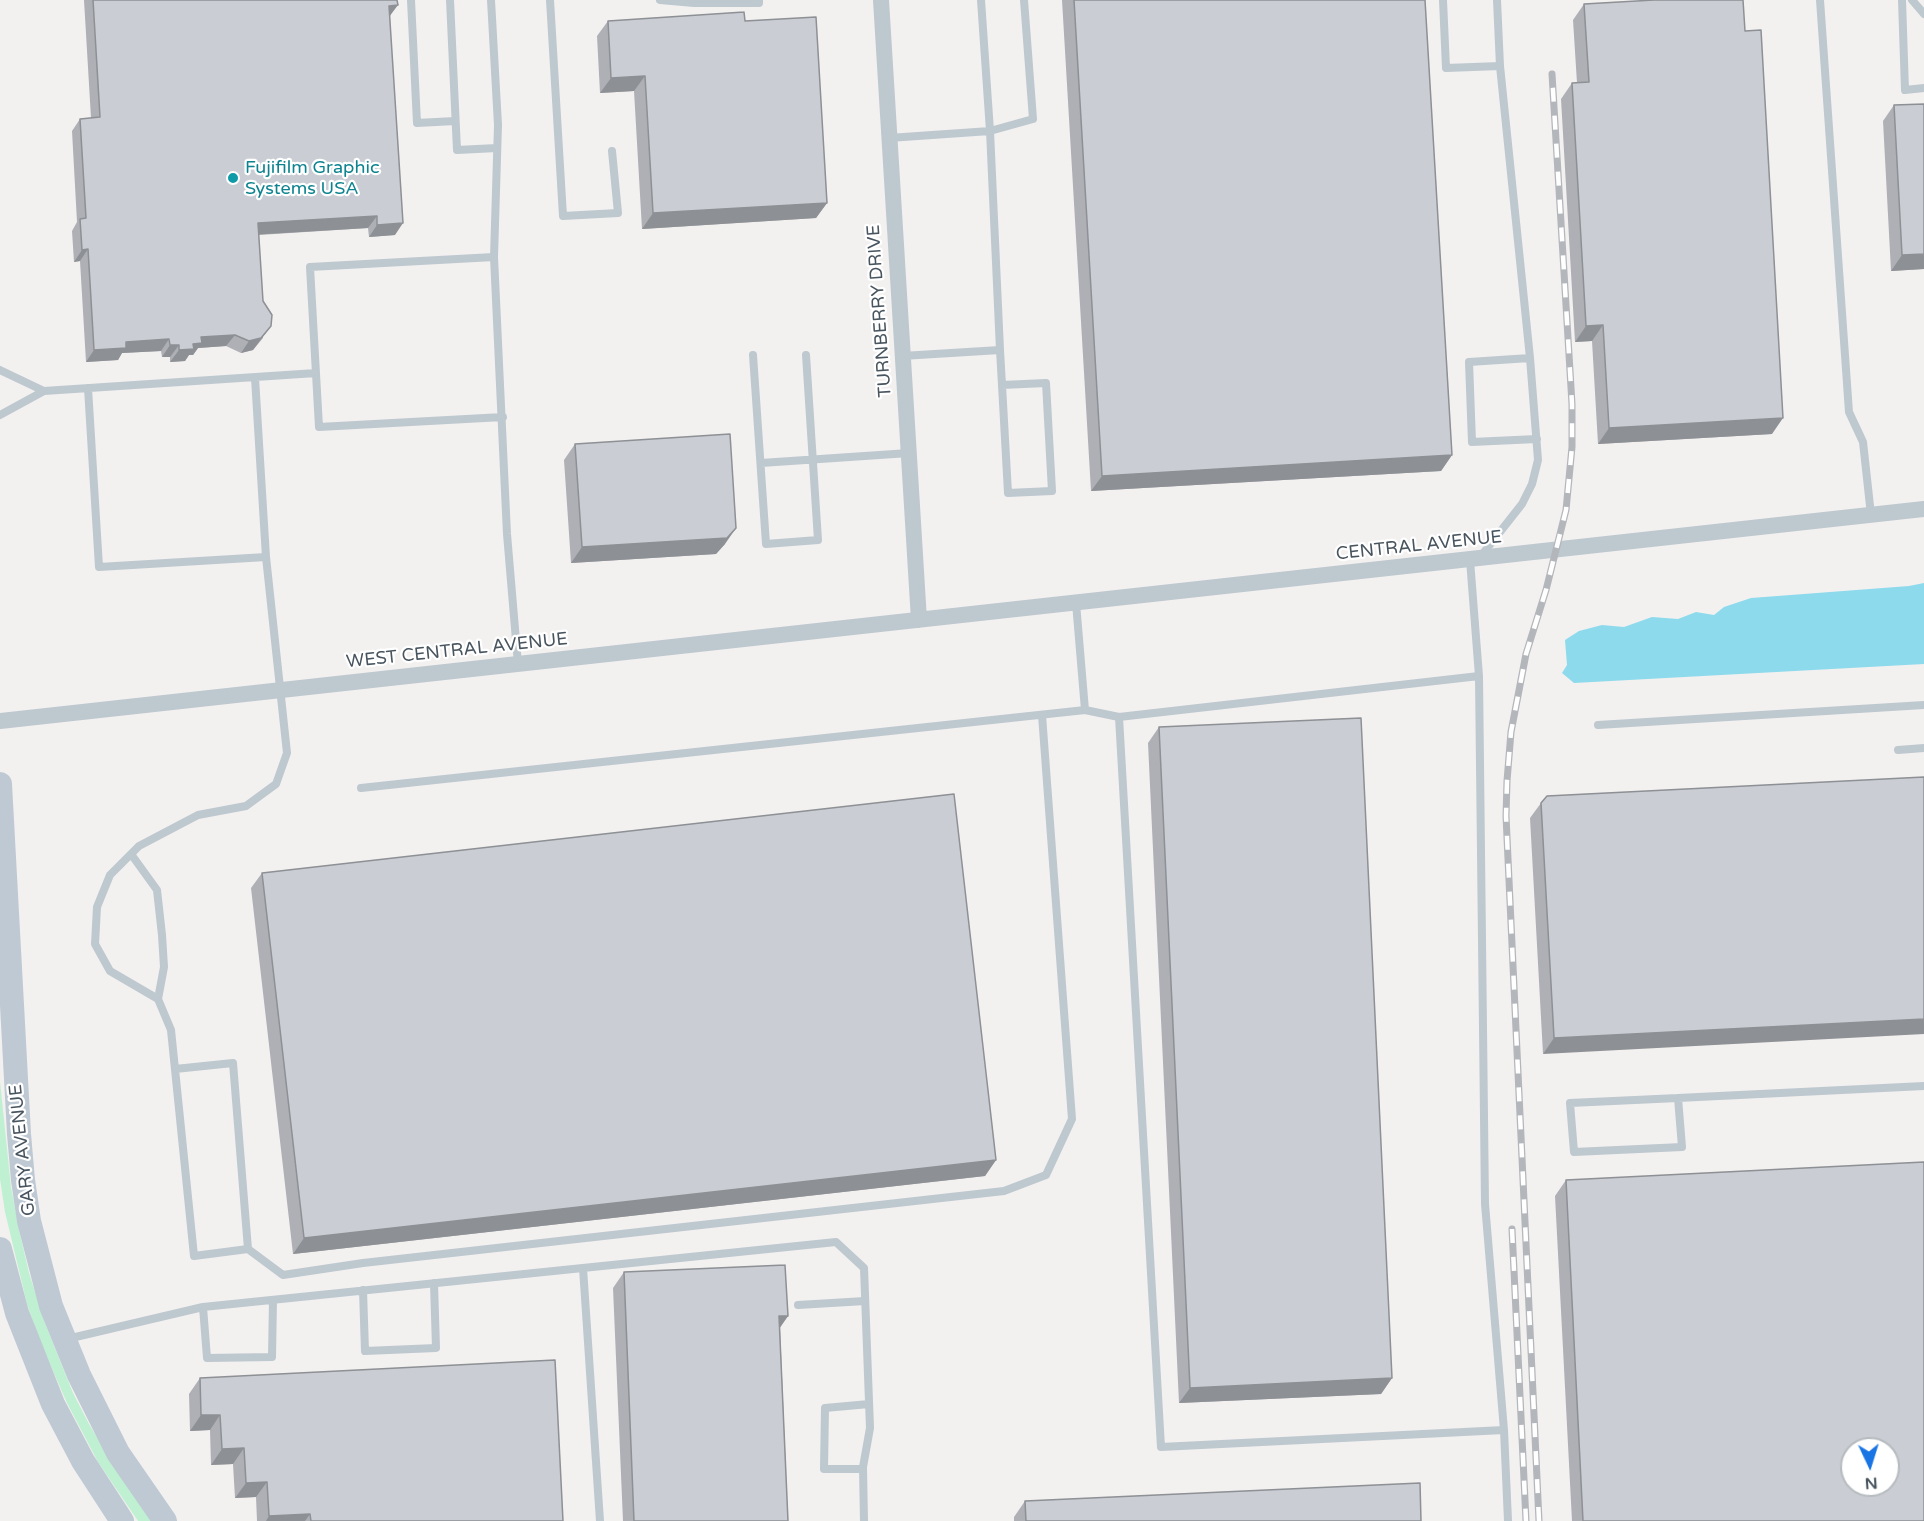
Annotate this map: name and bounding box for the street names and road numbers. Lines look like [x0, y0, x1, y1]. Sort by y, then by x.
street label: TURNBERRY DRIVE [863, 224, 897, 398]
street label: CENTRAL AVENUE [1335, 527, 1503, 565]
street label: WEST CENTRAL AVENUE [345, 629, 569, 673]
street label: GARY AVENUE [5, 1083, 41, 1217]

